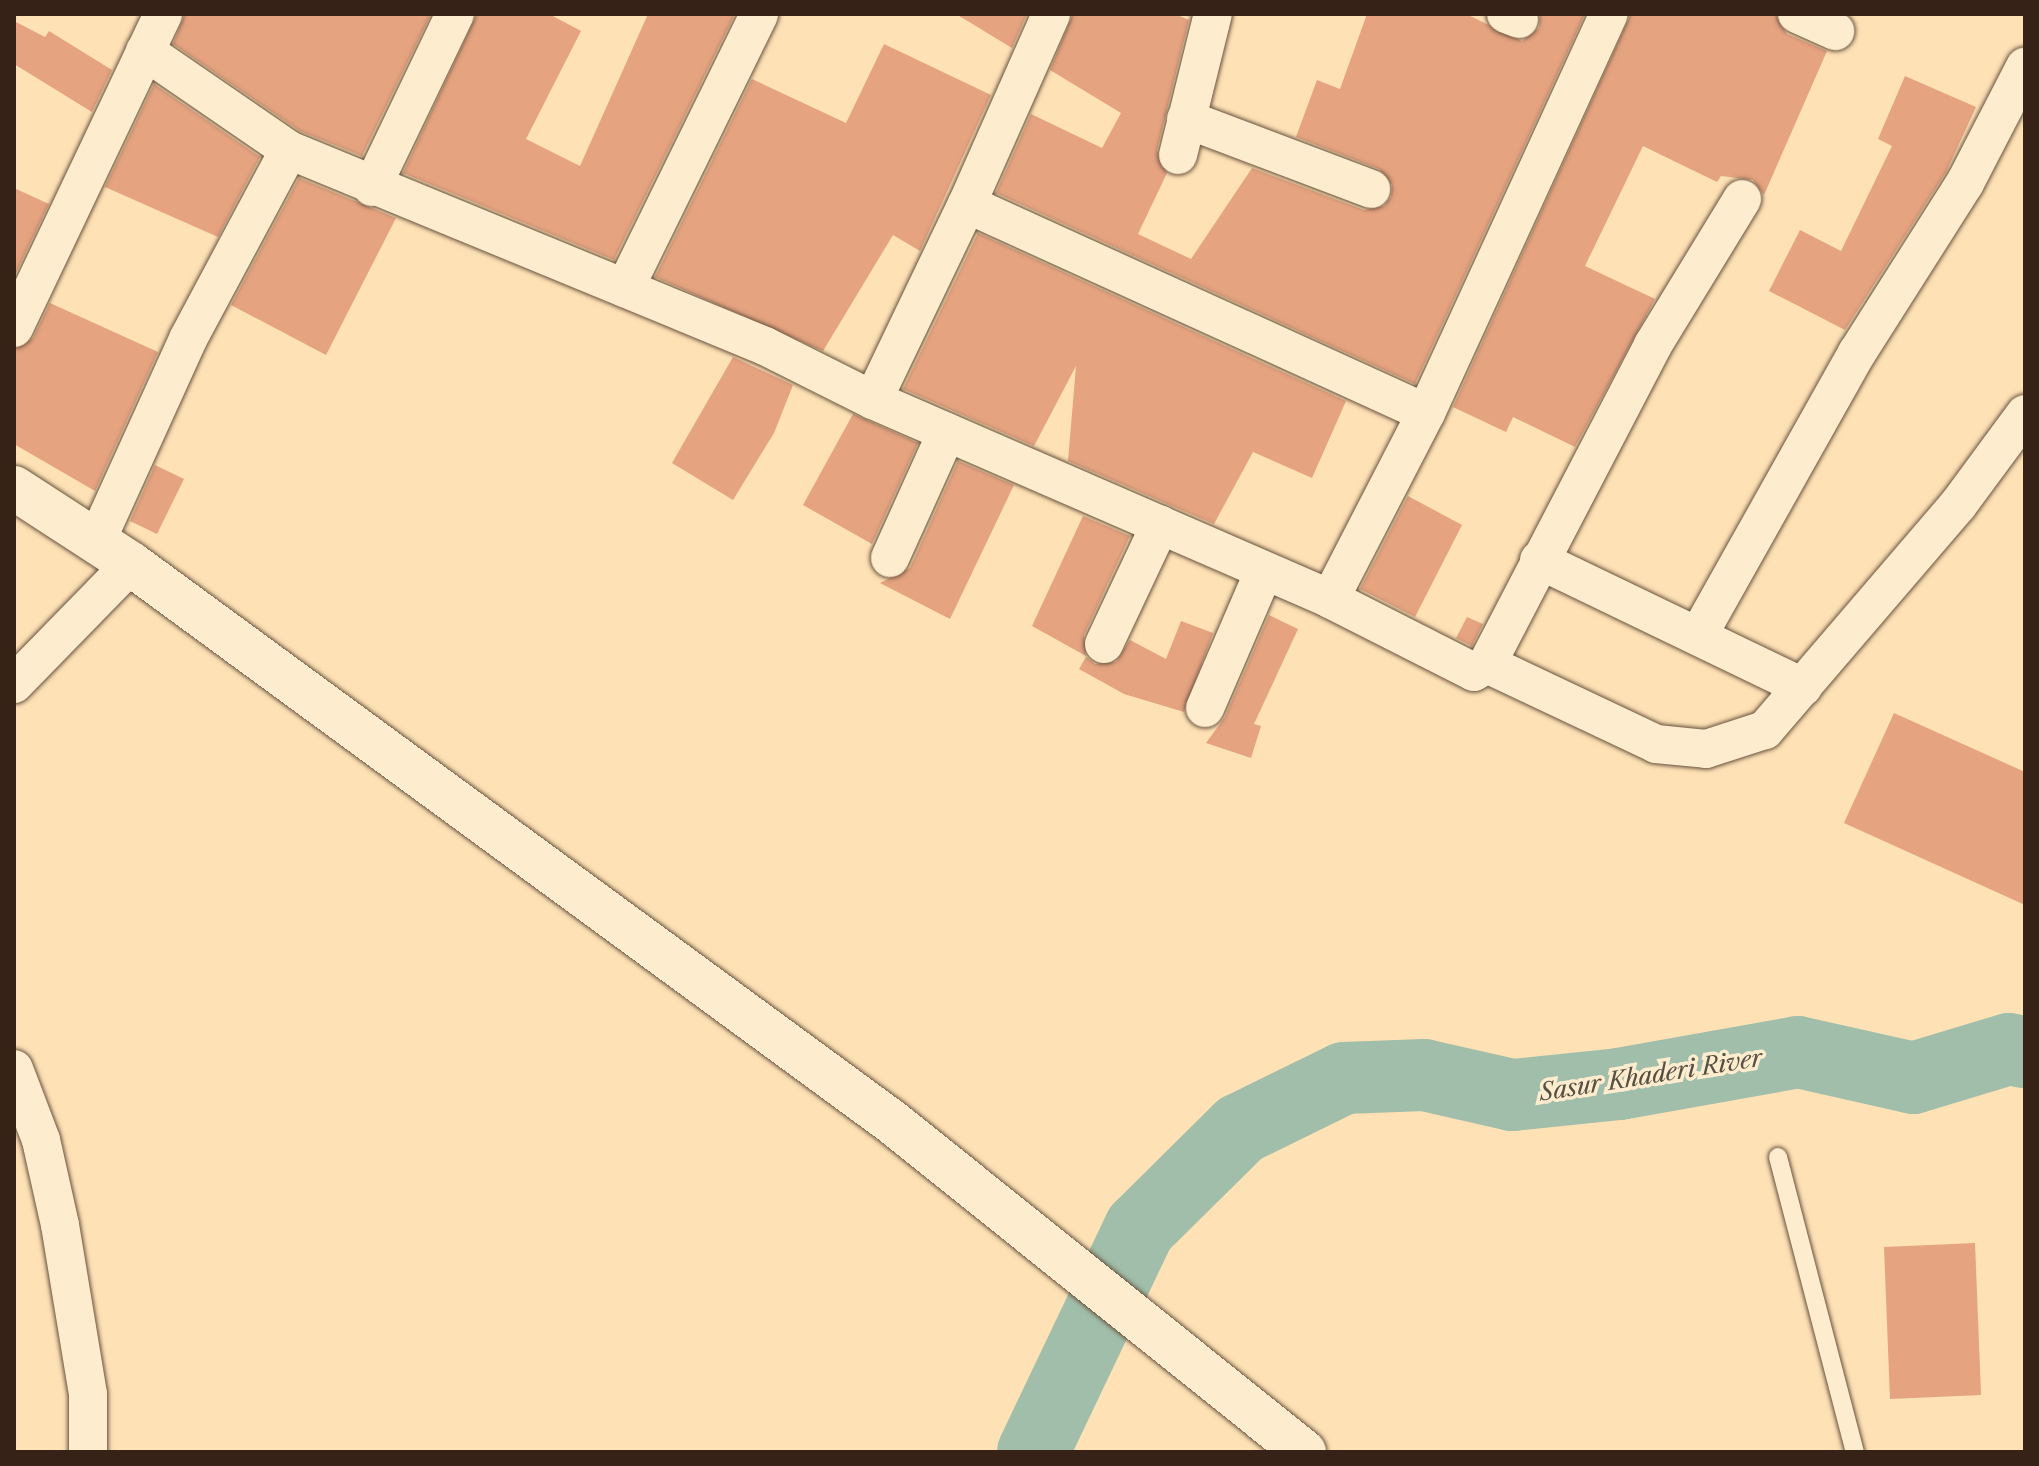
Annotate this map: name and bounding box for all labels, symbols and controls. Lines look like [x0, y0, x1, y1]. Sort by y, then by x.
water label: Sasur Khaderi River [1537, 1043, 1765, 1107]

